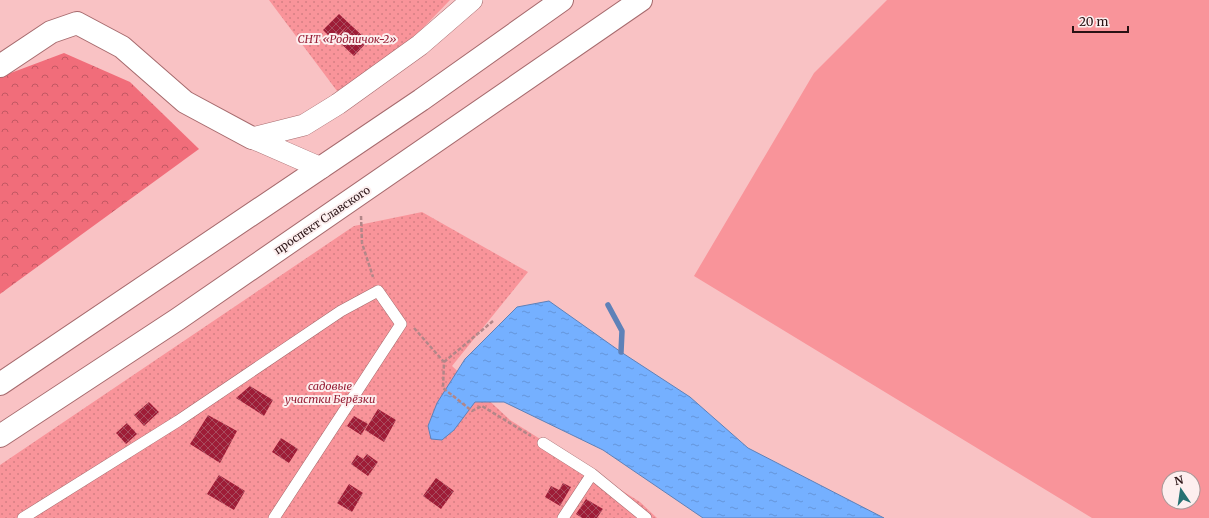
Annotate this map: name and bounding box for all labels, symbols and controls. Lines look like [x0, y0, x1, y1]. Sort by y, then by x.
scale bar [1073, 8, 1128, 34]
text: 20 m [1079, 14, 1108, 29]
park label: СНТ «Родничок-2» [297, 32, 397, 46]
street label: проспект Славского [271, 182, 373, 257]
park label: садовые участки Берёзки [284, 379, 375, 406]
north arrow [1161, 470, 1201, 510]
text: N [1173, 472, 1185, 488]

